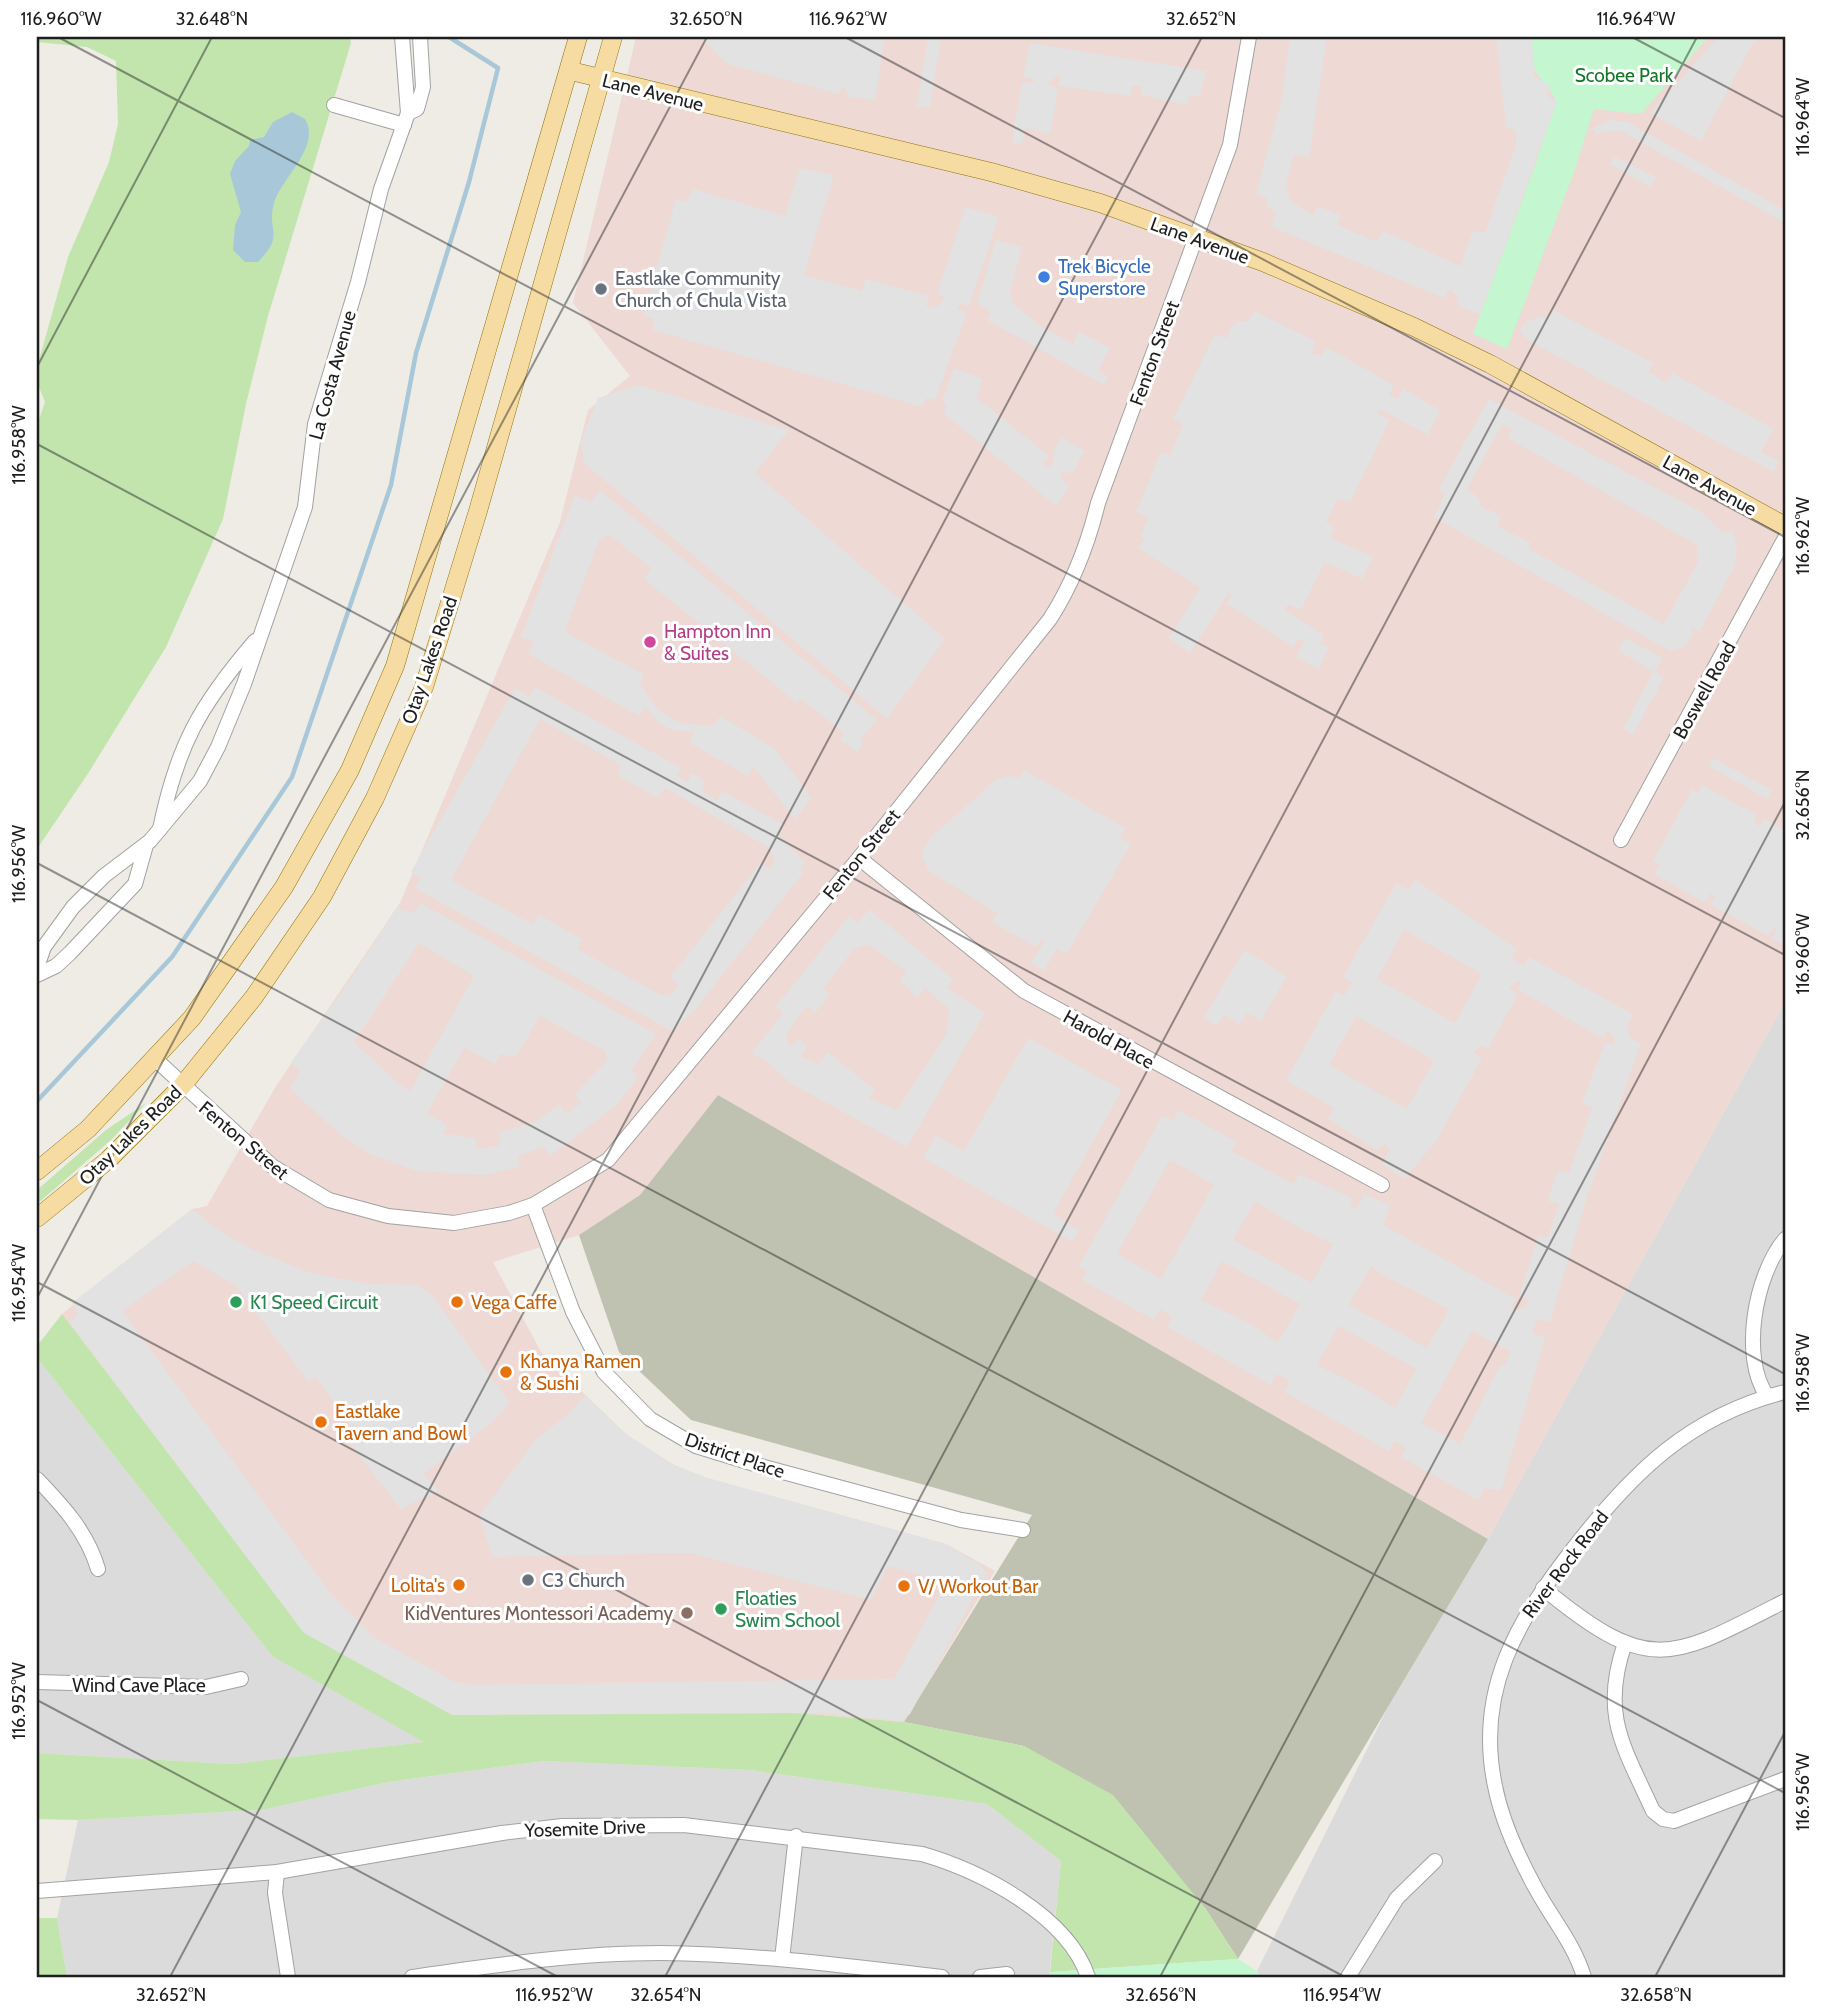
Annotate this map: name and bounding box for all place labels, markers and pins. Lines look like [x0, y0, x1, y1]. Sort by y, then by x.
place label: Trek Bicycle Superstore [1058, 255, 1151, 300]
place label: Eastlake Community Church of Chula Vista [615, 267, 787, 312]
marker: Trek Bicycle Superstore [1036, 269, 1052, 285]
marker: Eastlake Community Church of Chula Vista [593, 281, 609, 297]
place label: Hampton Inn & Suites [664, 620, 771, 665]
marker: Hampton Inn & Suites [642, 634, 658, 650]
place label: K1 Speed Circuit [250, 1291, 379, 1314]
place label: Vega Caffe [471, 1291, 557, 1314]
marker: K1 Speed Circuit [228, 1294, 244, 1310]
marker: Vega Caffe [449, 1294, 465, 1310]
place label: Khanya Ramen & Sushi [520, 1350, 641, 1395]
marker: Khanya Ramen & Sushi [498, 1364, 514, 1380]
place label: Eastlake Tavern and Bowl [335, 1400, 468, 1445]
marker: Eastlake Tavern and Bowl [313, 1414, 329, 1430]
place label: C3 Church [542, 1569, 625, 1592]
marker: C3 Church [520, 1572, 536, 1588]
place label: Lolita's [391, 1574, 445, 1597]
place label: V/ Workout Bar [918, 1575, 1038, 1598]
marker: Lolita's [451, 1577, 467, 1593]
marker: V/ Workout Bar [896, 1578, 912, 1594]
place label: Floaties Swim School [735, 1587, 841, 1632]
marker: Floaties Swim School [713, 1601, 729, 1617]
place label: KidVentures Montessori Academy [405, 1602, 673, 1625]
marker: KidVentures Montessori Academy [679, 1605, 695, 1621]

